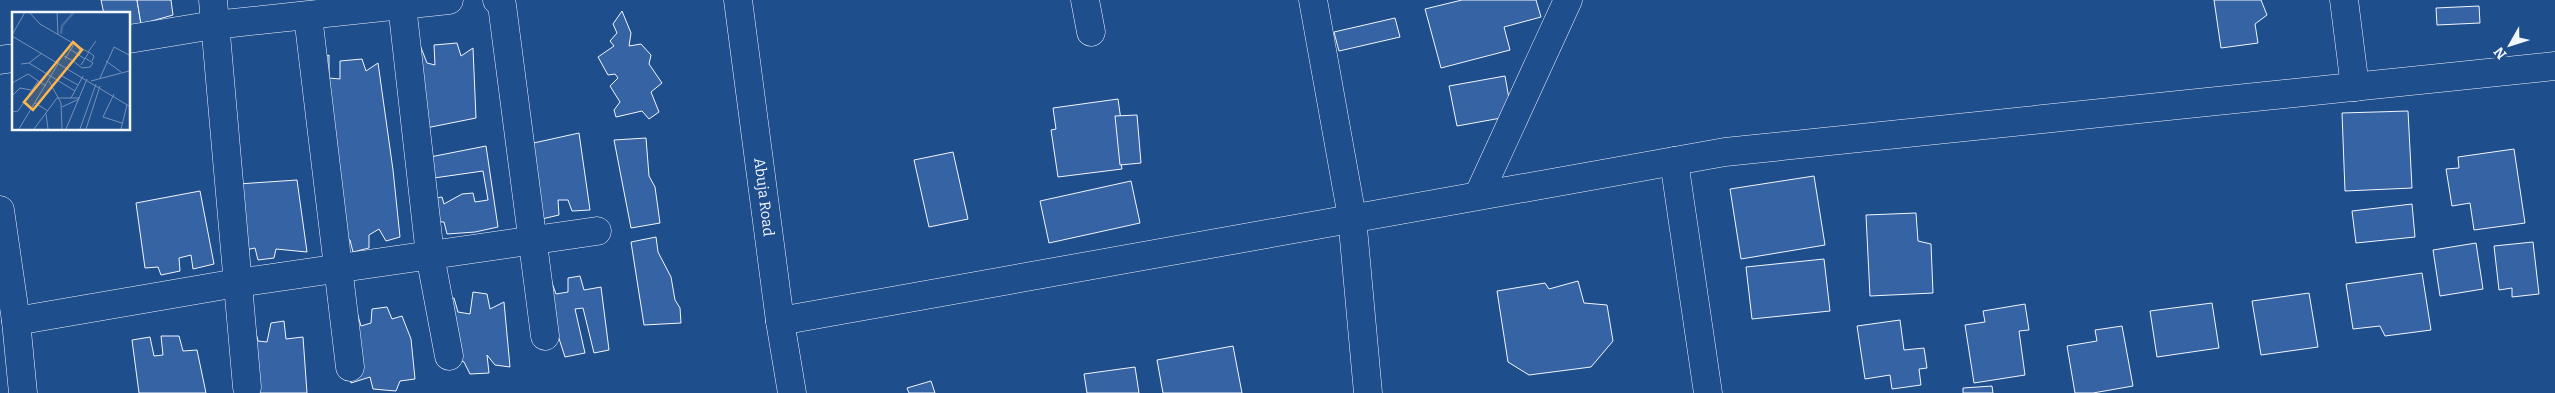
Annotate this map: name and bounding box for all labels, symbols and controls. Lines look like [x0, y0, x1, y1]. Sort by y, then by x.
inset map [12, 12, 130, 130]
north arrow [2485, 20, 2535, 70]
text: N [2490, 43, 2510, 62]
street label: Abuja Road [750, 157, 778, 237]

